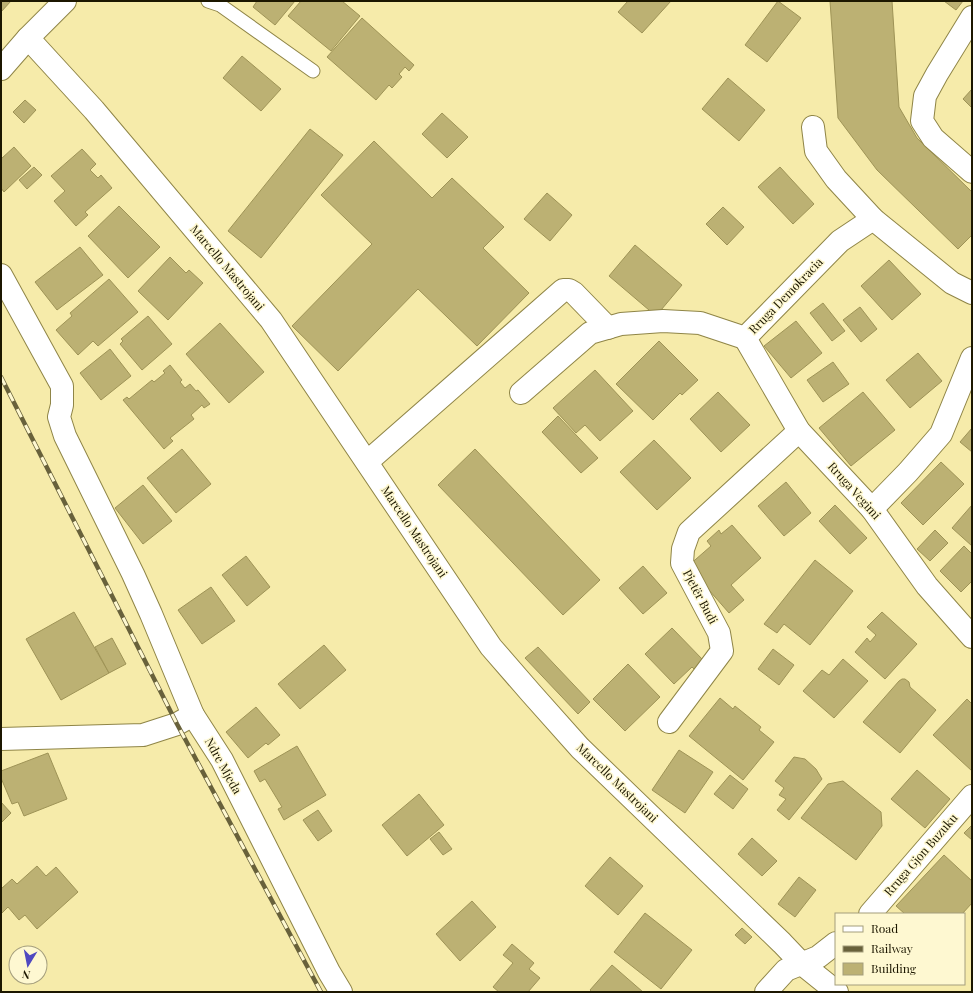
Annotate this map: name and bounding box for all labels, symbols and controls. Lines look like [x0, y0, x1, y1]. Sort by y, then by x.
street label: Marcello Mastrojani [187, 221, 269, 314]
street label: Rruga Demokracia [745, 254, 826, 337]
street label: Rruga Vegimi [825, 458, 885, 523]
street label: Marcello Mastrojani [378, 483, 452, 581]
street label: Pjetër Budi [680, 566, 722, 627]
street label: Ndre Mjeda [202, 734, 246, 797]
street label: Marcello Mastrojani [574, 739, 662, 826]
street label: Rruga Gjon Buzuku [880, 810, 960, 899]
legend [835, 913, 965, 985]
text: Road [871, 920, 898, 936]
text: Railway [871, 940, 913, 956]
north arrow [8, 945, 48, 985]
text: Building [871, 960, 917, 976]
text: N [21, 967, 31, 983]

